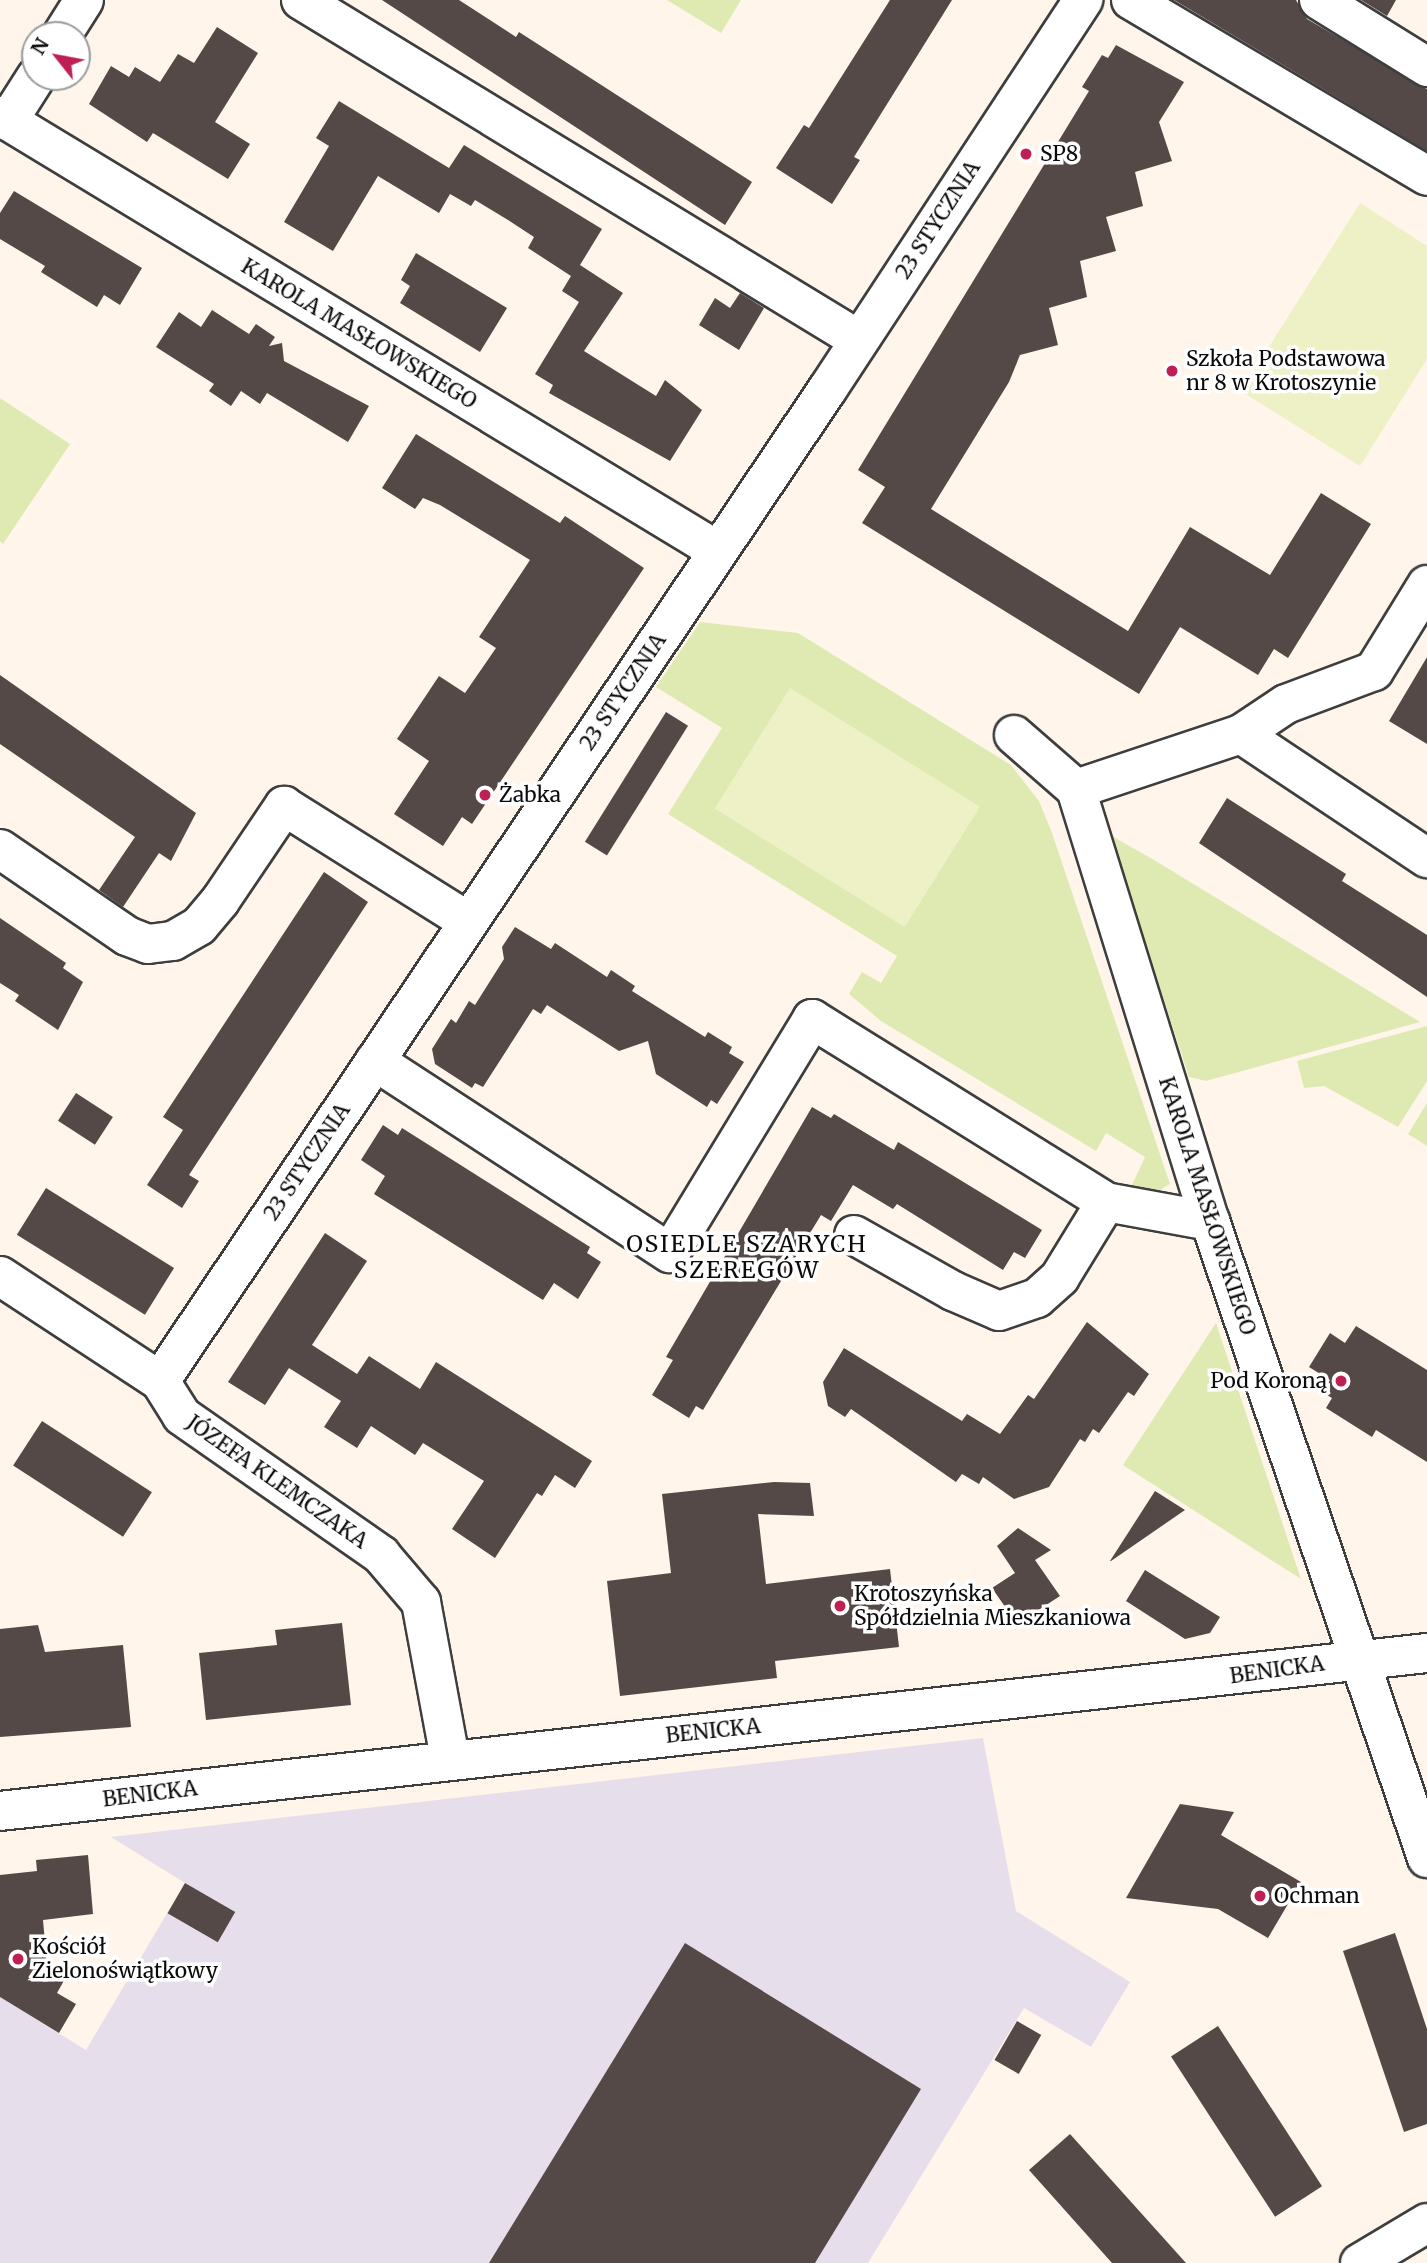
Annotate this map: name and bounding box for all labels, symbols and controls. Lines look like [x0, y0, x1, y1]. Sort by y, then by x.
north arrow [21, 21, 91, 91]
text: N [26, 34, 54, 59]
place label: SP8 [1040, 141, 1078, 167]
marker: SP8 [1018, 146, 1034, 162]
street label: 23 STYCZNIA [891, 156, 985, 284]
street label: KAROLA MASŁOWSKIEGO [237, 254, 481, 414]
place label: Szkoła Podstawowa nr 8 w Krotoszynie [1186, 346, 1386, 396]
marker: Szkoła Podstawowa nr 8 w Krotoszynie [1164, 363, 1180, 379]
street label: 23 STYCZNIA [575, 629, 671, 755]
place label: Żabka [499, 782, 561, 808]
marker: Żabka [477, 787, 493, 803]
street label: KAROLA MASŁOWSKIEGO [1153, 1074, 1261, 1338]
street label: 23 STYCZNIA [259, 1099, 355, 1225]
district label: OSIEDLE SZARYCH SZEREGÓW [628, 1230, 866, 1284]
place label: Pod Koroną [1210, 1368, 1327, 1394]
marker: Pod Koroną [1333, 1373, 1349, 1389]
street label: JÓZEFA KLEMCZAKA [182, 1410, 372, 1554]
place label: Krotoszyńska Spółdzielnia Mieszkaniowa [854, 1581, 1131, 1631]
marker: Krotoszyńska Spółdzielnia Mieszkaniowa [832, 1598, 848, 1614]
street label: BENICKA [1228, 1651, 1326, 1689]
street label: BENICKA [664, 1713, 762, 1749]
street label: BENICKA [101, 1776, 199, 1812]
place label: Ochman [1274, 1883, 1360, 1909]
marker: Ochman [1252, 1888, 1268, 1904]
place label: Kościół Zielonoświątkowy [32, 1934, 218, 1984]
marker: Kościół Zielonoświątkowy [10, 1951, 26, 1967]

